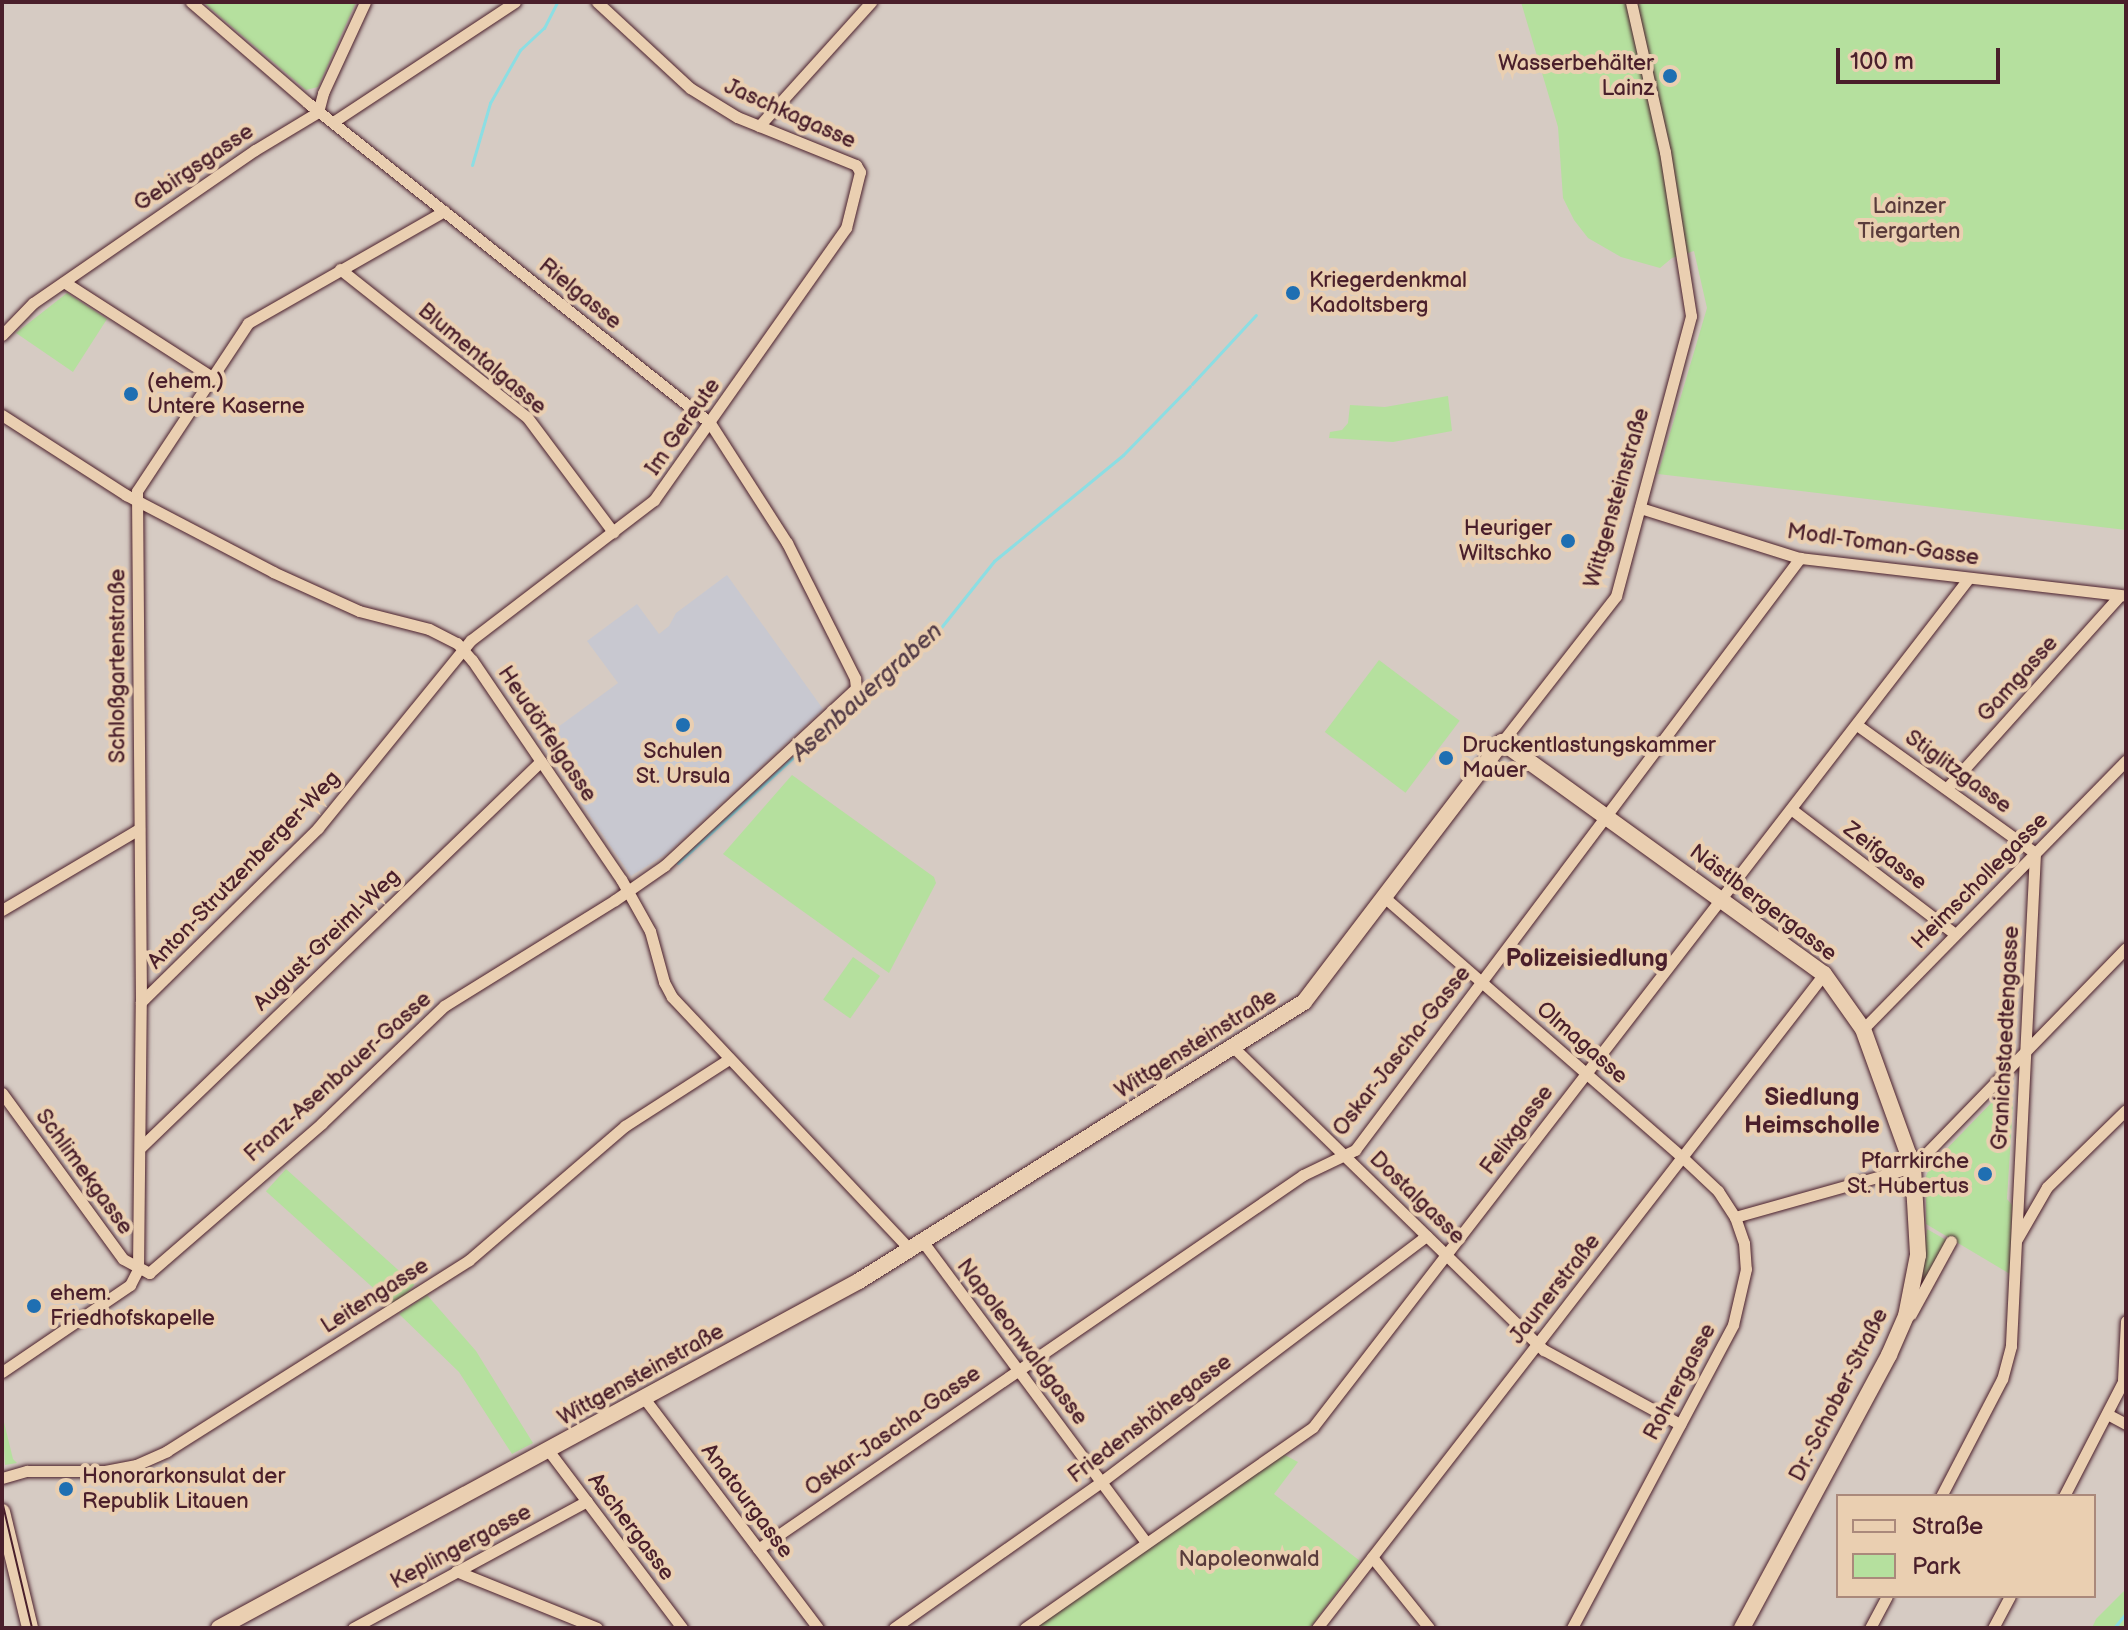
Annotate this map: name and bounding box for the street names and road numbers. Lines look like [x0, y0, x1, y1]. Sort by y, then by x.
street label: Jaschkagasse [720, 73, 860, 155]
street label: Gebirgsgasse [129, 118, 259, 218]
street label: Rielgasse [533, 253, 627, 335]
street label: Blumentalgasse [413, 298, 551, 420]
street label: Im Gereute [640, 373, 726, 481]
street label: Wittgensteinstraße [1579, 405, 1655, 591]
street label: Modl-Toman-Gasse [1785, 518, 1981, 572]
street label: Schloßgartenstraße [105, 569, 131, 763]
street label: Gamgasse [1972, 630, 2064, 728]
street label: Heudörfelgasse [492, 661, 602, 807]
street label: Stiglitzgasse [1900, 725, 2016, 819]
street label: Anton-Strutzenberger-Weg [142, 765, 346, 975]
street label: Heimschollegasse [1906, 807, 2054, 955]
street label: Zeifgasse [1838, 816, 1932, 896]
street label: Nästlbergergasse [1684, 839, 1842, 967]
street label: August-Greiml-Weg [248, 863, 406, 1017]
street label: Granichstaedtengasse [1987, 925, 2025, 1151]
street label: Oskar-Jascha-Gasse [1327, 961, 1477, 1141]
street label: Wittgensteinstraße [1110, 984, 1282, 1104]
street label: Franz-Asenbauer-Gasse [239, 986, 437, 1168]
street label: Olmagasse [1531, 996, 1633, 1090]
street label: Felixgasse [1475, 1080, 1559, 1180]
street label: Schlimekgasse [30, 1104, 138, 1240]
street label: Dostalgasse [1364, 1146, 1470, 1250]
street label: Jaunerstraße [1504, 1229, 1606, 1349]
street label: Leitengasse [316, 1253, 434, 1339]
street label: Napoleonwaldgasse [951, 1254, 1093, 1430]
street label: Dr.-Schober-Straße [1784, 1304, 1894, 1486]
street label: Wittgensteinstraße [553, 1318, 729, 1432]
street label: Rohrergasse [1638, 1319, 1722, 1445]
street label: Friedenshöhegasse [1063, 1349, 1237, 1489]
street label: Oskar-Jascha-Gasse [800, 1360, 986, 1502]
street label: Anatourgasse [695, 1439, 799, 1563]
street label: Aschergasse [582, 1468, 680, 1586]
street label: Keplingergasse [386, 1499, 536, 1595]

